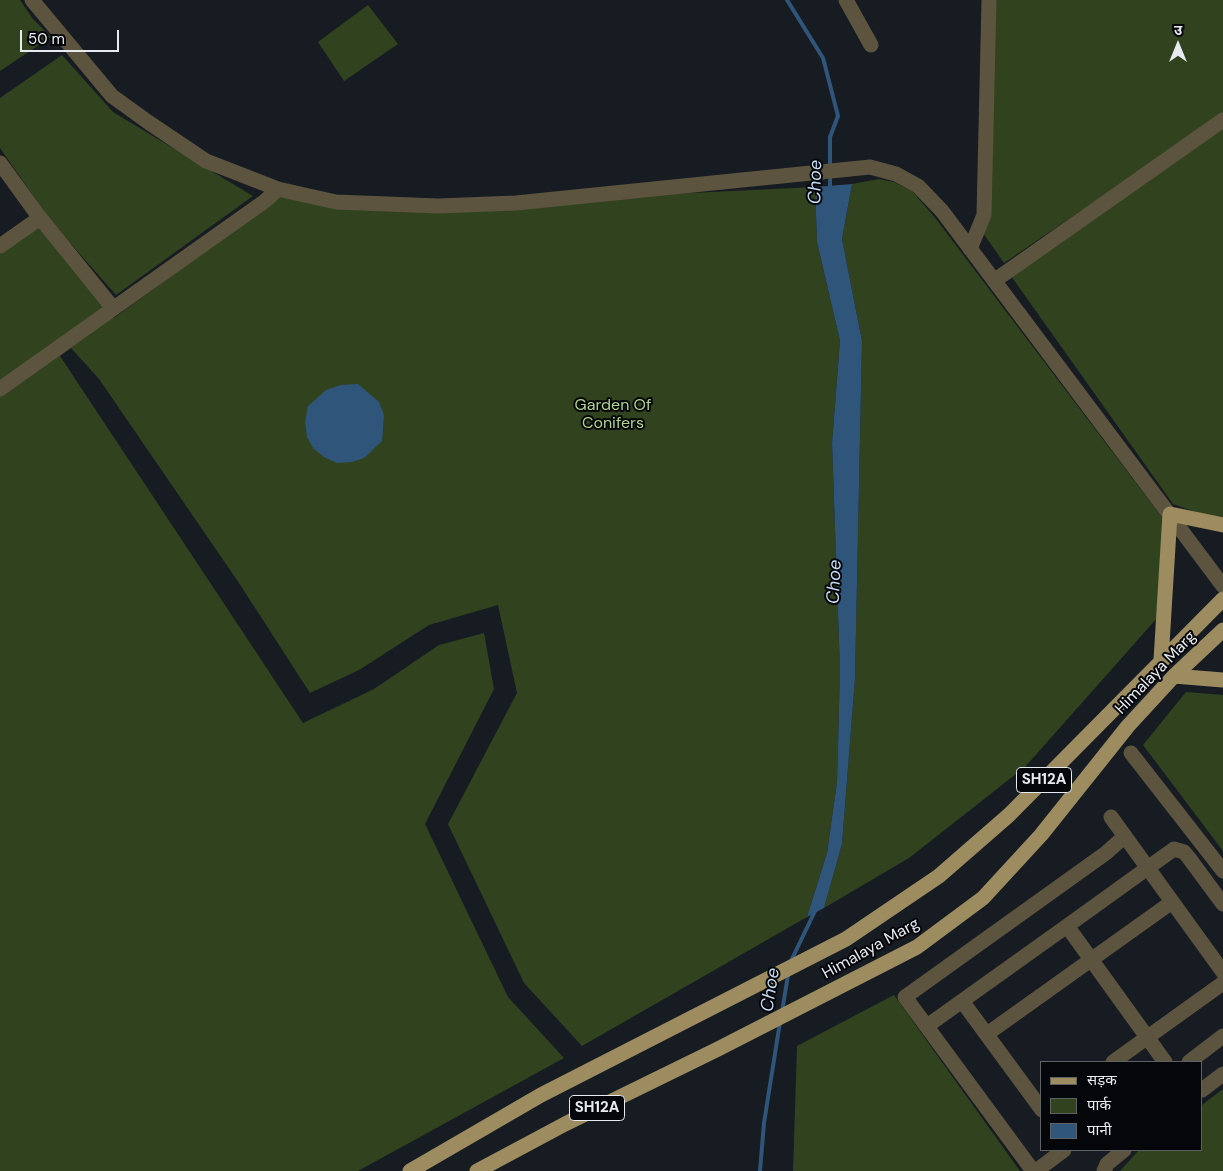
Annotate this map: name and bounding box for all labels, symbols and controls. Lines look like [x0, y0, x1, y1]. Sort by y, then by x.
scale bar [22, 20, 121, 52]
north arrow [1153, 20, 1203, 70]
text: उ [1174, 21, 1182, 39]
text: 50 m [28, 29, 65, 49]
water label: Choe [805, 160, 827, 204]
park label: Garden Of Conifers [575, 396, 651, 434]
water label: Choe [823, 559, 847, 605]
street label: Himalaya Marg [1112, 628, 1200, 718]
road number: SH12A [1016, 768, 1072, 792]
street label: Himalaya Marg [819, 914, 923, 984]
water label: Choe [757, 966, 785, 1014]
legend [1040, 1061, 1203, 1151]
text: सड़क [1087, 1070, 1117, 1090]
text: पार्क [1087, 1095, 1111, 1115]
road number: SH12A [570, 1096, 624, 1120]
text: पानी [1087, 1120, 1112, 1140]

